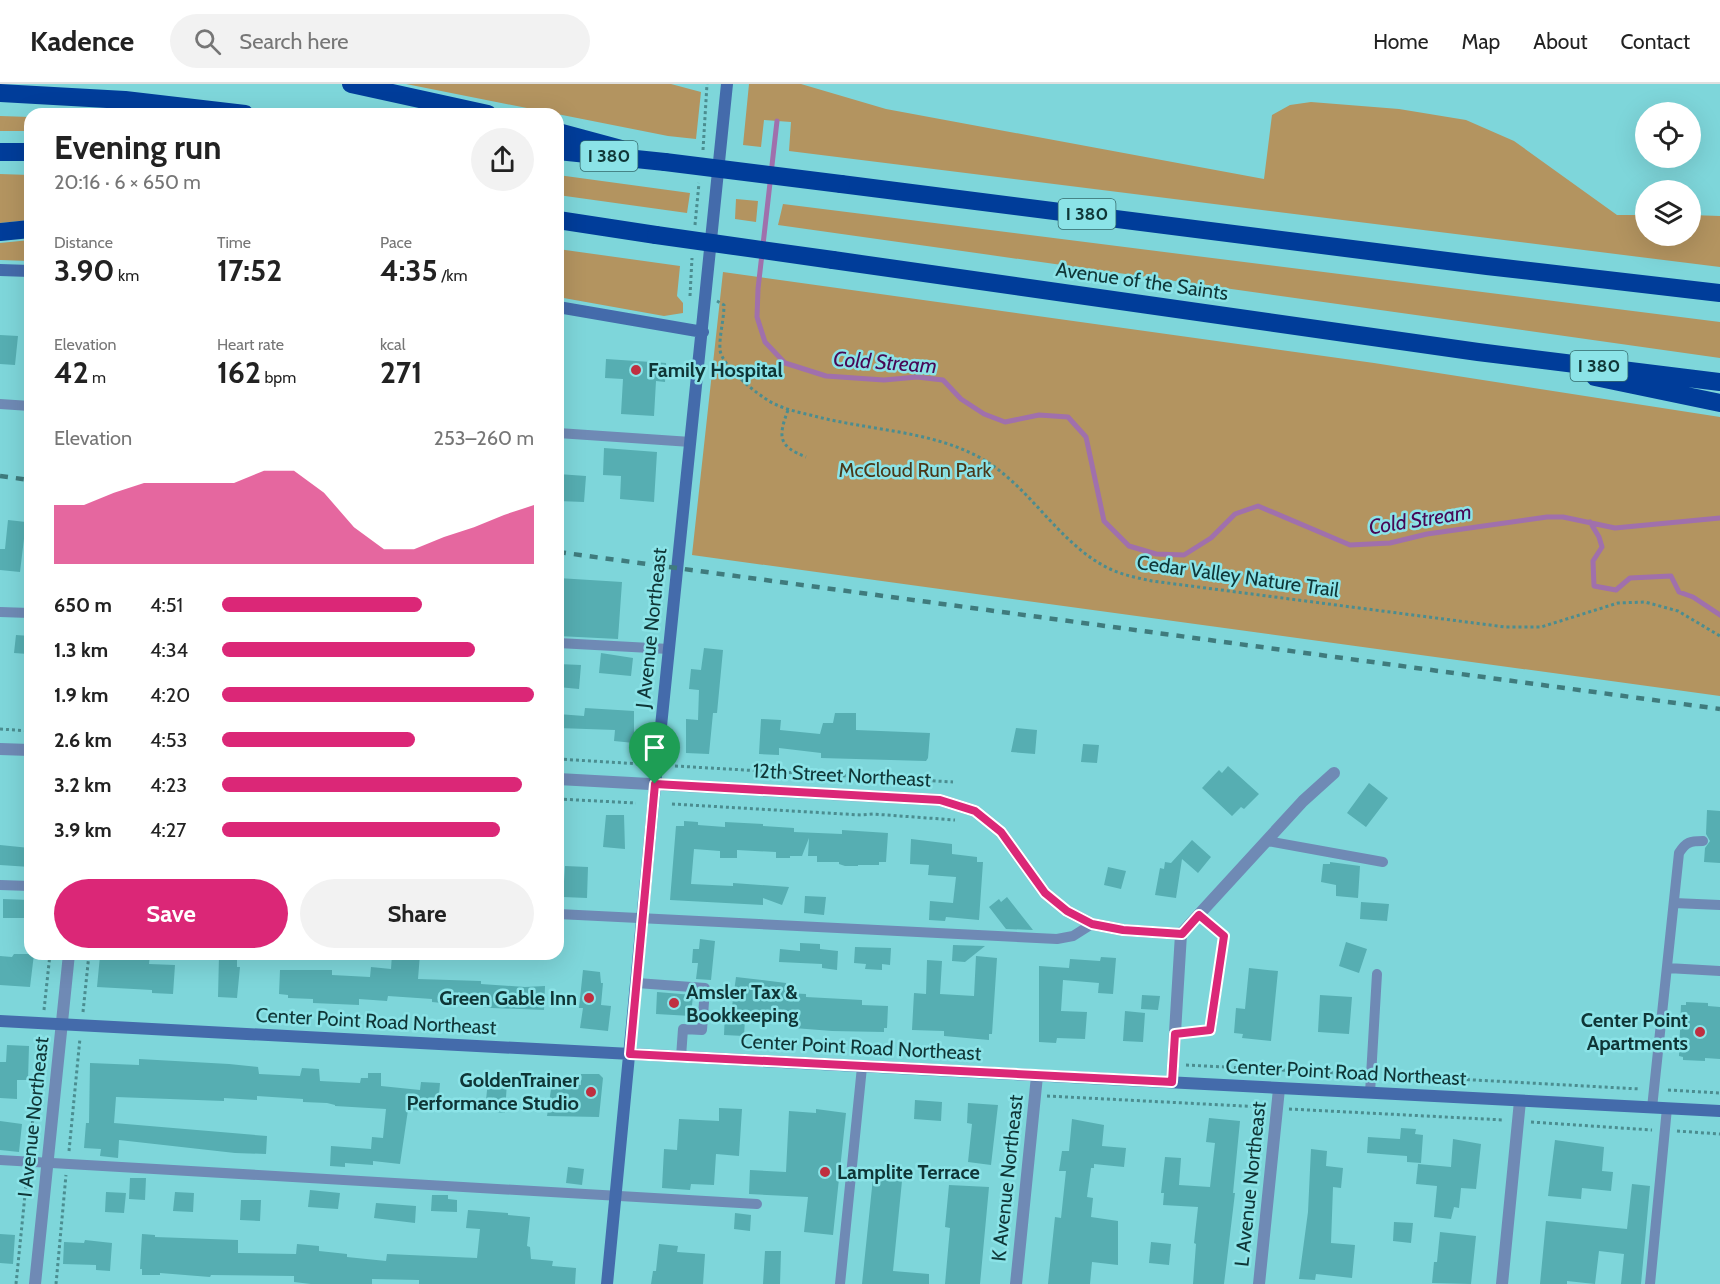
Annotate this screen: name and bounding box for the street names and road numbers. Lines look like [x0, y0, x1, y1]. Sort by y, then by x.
road number: I 380 [580, 141, 638, 171]
road number: I 380 [1058, 199, 1116, 229]
street label: Avenue of the Saints [1054, 257, 1230, 305]
road number: I 380 [1570, 351, 1628, 381]
street label: J Avenue Northeast [631, 546, 671, 710]
street label: Cedar Valley Nature Trail [1135, 550, 1341, 602]
street label: 12th Street Northeast [752, 758, 932, 792]
street label: Center Point Road Northeast [255, 1003, 497, 1039]
street label: Center Point Road Northeast [740, 1029, 982, 1065]
street label: I Avenue Northeast [13, 1035, 53, 1198]
street label: Center Point Road Northeast [1225, 1054, 1467, 1090]
street label: K Avenue Northeast [986, 1093, 1028, 1262]
street label: L Avenue Northeast [1229, 1100, 1271, 1268]

